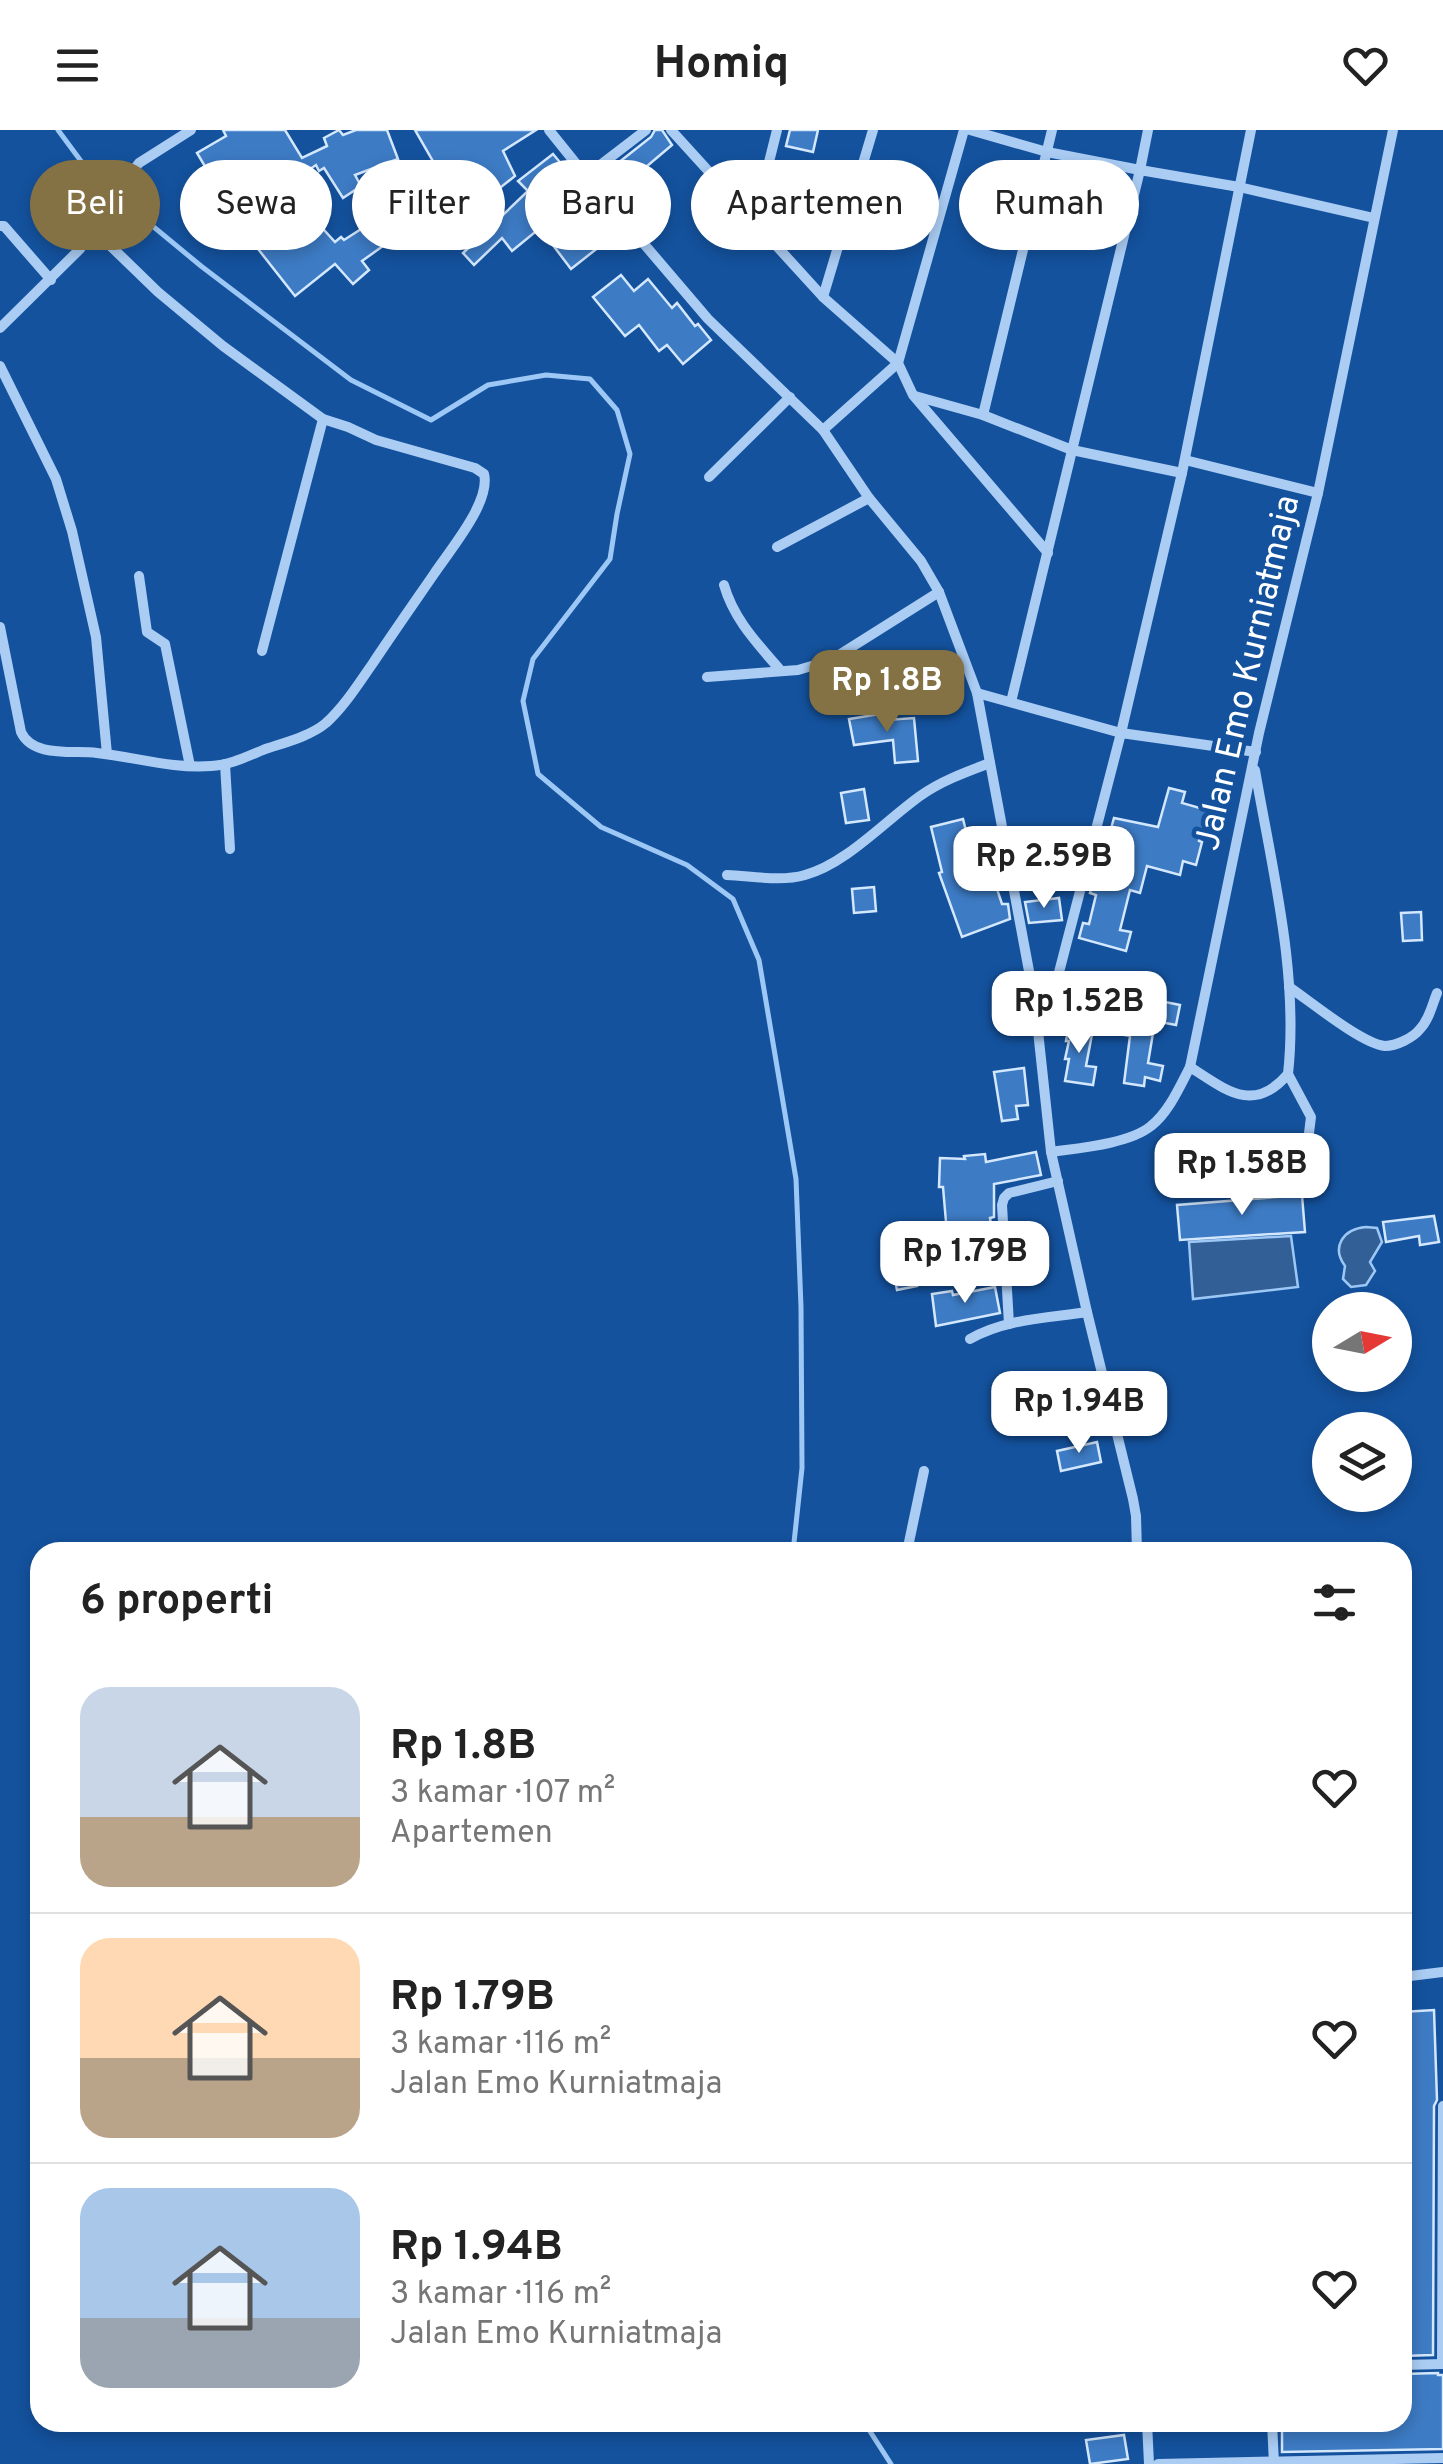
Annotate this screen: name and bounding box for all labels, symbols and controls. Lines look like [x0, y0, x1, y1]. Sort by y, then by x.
text: Homiq [654, 37, 789, 94]
icon: menu [50, 38, 105, 93]
icon: heart [1338, 38, 1393, 93]
chip: Beli [30, 160, 160, 250]
chip: Sewa [180, 160, 332, 250]
chip: Filter [352, 160, 505, 250]
chip: Baru [525, 160, 671, 250]
chip: Apartemen [691, 160, 939, 250]
chip: Rumah [959, 160, 1139, 250]
street label: Jalan Emo Kurniatmaja [1187, 491, 1311, 855]
pin: Rp 1.8B [795, 650, 979, 735]
text: Rp 1.8B [831, 662, 943, 702]
pin: Rp 2.59B [941, 826, 1147, 911]
text: Rp 2.59B [975, 838, 1113, 878]
pin: Rp 1.52B [976, 971, 1182, 1056]
text: Rp 1.52B [1014, 983, 1144, 1023]
pin: Rp 1.58B [1139, 1133, 1345, 1218]
text: Rp 1.58B [1177, 1145, 1307, 1185]
pin: Rp 1.79B [862, 1221, 1068, 1306]
text: Rp 1.79B [902, 1233, 1028, 1273]
north arrow [1312, 1292, 1412, 1392]
map controls [1312, 1292, 1412, 1512]
pin: Rp 1.94B [976, 1371, 1182, 1456]
text: Rp 1.94B [1013, 1383, 1145, 1423]
button: layers [1312, 1412, 1412, 1512]
icon: filters [1307, 1575, 1362, 1630]
text: 6 properti [80, 1576, 273, 1629]
text: Rp 1.8B [390, 1721, 536, 1774]
icon: home [160, 1727, 280, 1847]
icon: heart [1307, 1760, 1362, 1815]
text: 3 kamar · 107 m² [390, 1774, 615, 1814]
text: Apartemen [390, 1814, 553, 1854]
text: Rp 1.79B [390, 1972, 555, 2025]
icon: home [160, 1978, 280, 2098]
icon: heart [1307, 2011, 1362, 2066]
text: 3 kamar · 116 m² [390, 2025, 611, 2065]
text: Jalan Emo Kurniatmaja [390, 2065, 722, 2105]
text: Rp 1.94B [390, 2222, 563, 2275]
icon: home [160, 2228, 280, 2348]
icon: heart [1307, 2261, 1362, 2316]
text: 3 kamar · 116 m² [390, 2275, 611, 2315]
text: Jalan Emo Kurniatmaja [390, 2315, 722, 2355]

